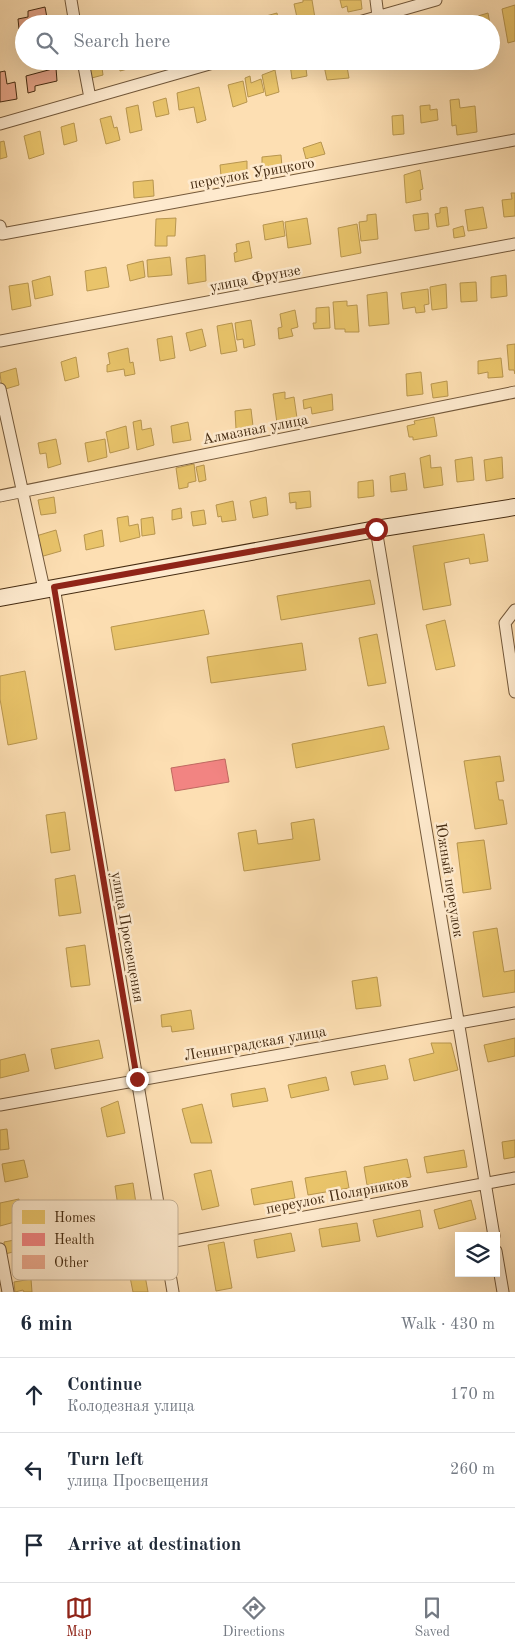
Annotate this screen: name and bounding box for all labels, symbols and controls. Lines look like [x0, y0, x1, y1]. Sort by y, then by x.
search box [15, 15, 500, 70]
icon: search [33, 29, 61, 57]
text: Search here [73, 33, 170, 52]
street label: переулок Урицкого [189, 156, 316, 193]
street label: улица Фрунзе [209, 263, 302, 296]
street label: Алмазная улица [201, 413, 310, 448]
route start [365, 518, 388, 541]
street label: Южный переулок [432, 822, 465, 939]
street label: улица Просвещения [108, 871, 145, 1004]
street label: Ленинградская улица [183, 1024, 328, 1064]
route end [126, 1068, 149, 1091]
street label: переулок Полярников [265, 1175, 410, 1218]
legend [12, 1200, 178, 1280]
text: Homes [54, 1211, 96, 1225]
map controls [455, 1232, 500, 1277]
button: layers [455, 1232, 500, 1277]
text: Health [54, 1233, 95, 1247]
text: Other [54, 1256, 89, 1270]
text: 6 min [20, 1314, 73, 1335]
text: Walk · 430 m [400, 1317, 495, 1333]
text: Continue [67, 1376, 142, 1395]
icon: ahead [20, 1381, 48, 1409]
text: 170 m [450, 1387, 495, 1403]
text: Колодезная улица [67, 1399, 195, 1415]
text: Turn left [67, 1451, 144, 1470]
icon: left [20, 1456, 48, 1484]
text: 260 m [450, 1462, 495, 1478]
text: улица Просвещения [67, 1474, 208, 1490]
icon: arrive [20, 1531, 48, 1559]
text: Arrive at destination [67, 1536, 241, 1555]
tab: Map [65, 1594, 93, 1641]
tab: Directions [223, 1594, 285, 1641]
tab: Saved [414, 1594, 450, 1641]

